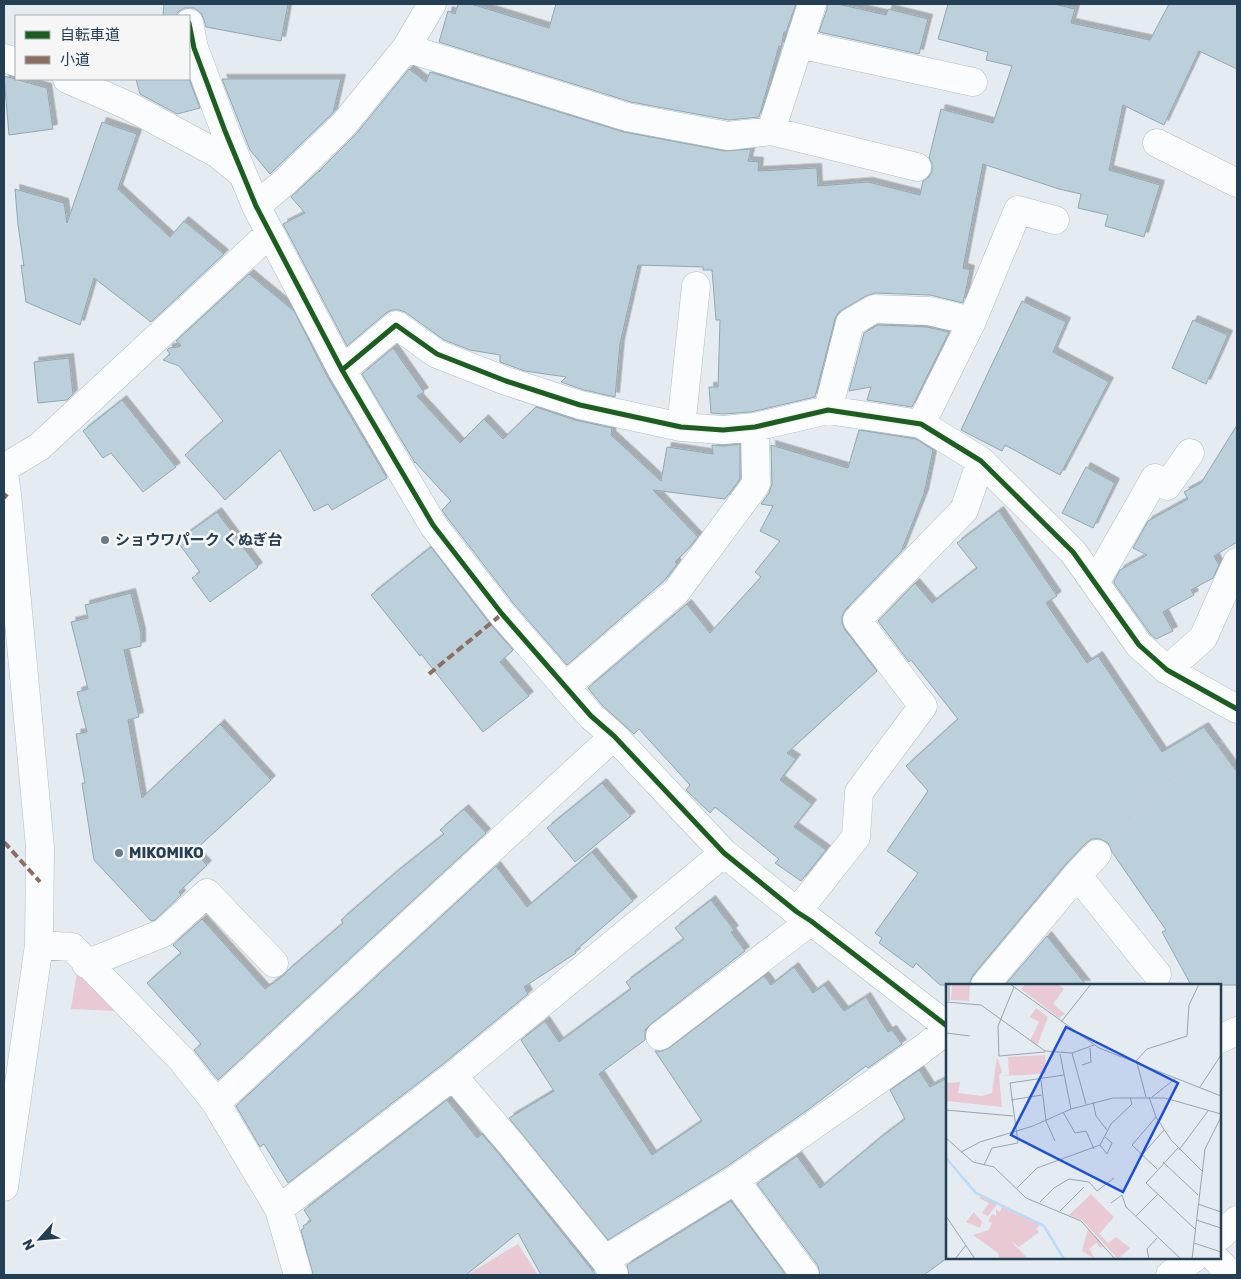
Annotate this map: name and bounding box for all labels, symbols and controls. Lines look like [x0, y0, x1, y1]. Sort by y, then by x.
legend [15, 15, 190, 80]
text: 自転車道 [60, 26, 120, 44]
text: 小道 [60, 51, 90, 69]
place label: ショウワパーク くぬぎ台 [115, 531, 283, 549]
marker: ショウワパーク くぬぎ台 [99, 534, 111, 546]
place label: MIKOMIKO [129, 844, 204, 862]
marker: MIKOMIKO [113, 847, 125, 859]
inset map [946, 984, 1221, 1259]
north arrow [15, 1214, 65, 1264]
text: N [19, 1236, 39, 1253]

